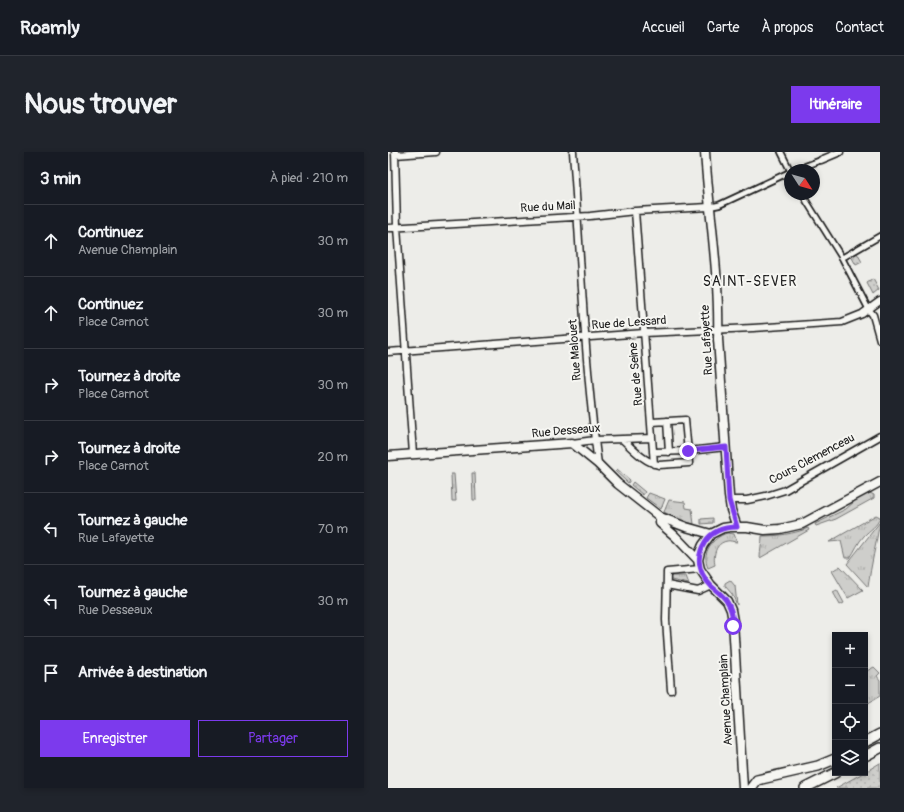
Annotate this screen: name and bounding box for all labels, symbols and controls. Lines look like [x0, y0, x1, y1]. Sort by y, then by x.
text: Roamly [20, 16, 80, 40]
text: Accueil [642, 19, 685, 36]
text: Carte [707, 19, 739, 36]
text: À propos [761, 19, 813, 36]
text: Contact [835, 19, 884, 36]
button: Itinéraire [791, 86, 880, 123]
text: Nous trouver [24, 87, 177, 122]
north arrow [784, 164, 820, 200]
text: 3 min [40, 168, 81, 189]
text: À pied · 210 m [270, 170, 348, 186]
street label: Rue du Mail [520, 198, 576, 216]
text: Continuez [78, 223, 143, 242]
icon: ahead [40, 230, 62, 252]
text: 30 m [318, 233, 348, 249]
text: Avenue Champlain [78, 242, 177, 258]
district label: SAINT-SEVER [703, 273, 797, 290]
text: Continuez [78, 295, 143, 314]
icon: ahead [40, 302, 62, 324]
street label: Rue Lafayette [698, 304, 716, 376]
text: 30 m [318, 305, 348, 321]
street label: Rue de Lessard [591, 313, 667, 333]
text: Place Carnot [78, 314, 149, 330]
street label: Rue Malouet [565, 318, 585, 381]
street label: Rue de Seine [626, 342, 646, 406]
text: Tournez à droite [78, 367, 180, 386]
icon: right [40, 374, 62, 396]
text: 30 m [318, 377, 348, 393]
text: Place Carnot [78, 386, 149, 402]
street label: Rue Desseaux [531, 421, 601, 441]
street label: Cours Clemenceau [767, 430, 857, 488]
text: Tournez à droite [78, 439, 180, 458]
route end [679, 442, 697, 460]
icon: right [40, 446, 62, 468]
text: 20 m [317, 449, 348, 465]
text: Place Carnot [78, 458, 149, 474]
text: Tournez à gauche [78, 511, 188, 530]
icon: left [40, 518, 62, 540]
text: 70 m [318, 521, 348, 537]
text: Rue Lafayette [78, 530, 154, 546]
text: Tournez à gauche [78, 583, 188, 602]
icon: left [40, 590, 62, 612]
text: 30 m [318, 593, 348, 609]
text: Rue Desseaux [78, 602, 153, 618]
route start [724, 617, 742, 635]
map controls [832, 632, 868, 776]
button: + [832, 632, 868, 668]
street label: Avenue Champlain [716, 654, 736, 746]
icon: arrive [40, 662, 62, 684]
text: Arrivée à destination [78, 663, 207, 682]
button: − [832, 668, 868, 704]
button: locate [832, 704, 868, 740]
button: Enregistrer [40, 720, 190, 757]
button: Partager [198, 720, 348, 757]
button: layers [832, 740, 868, 776]

